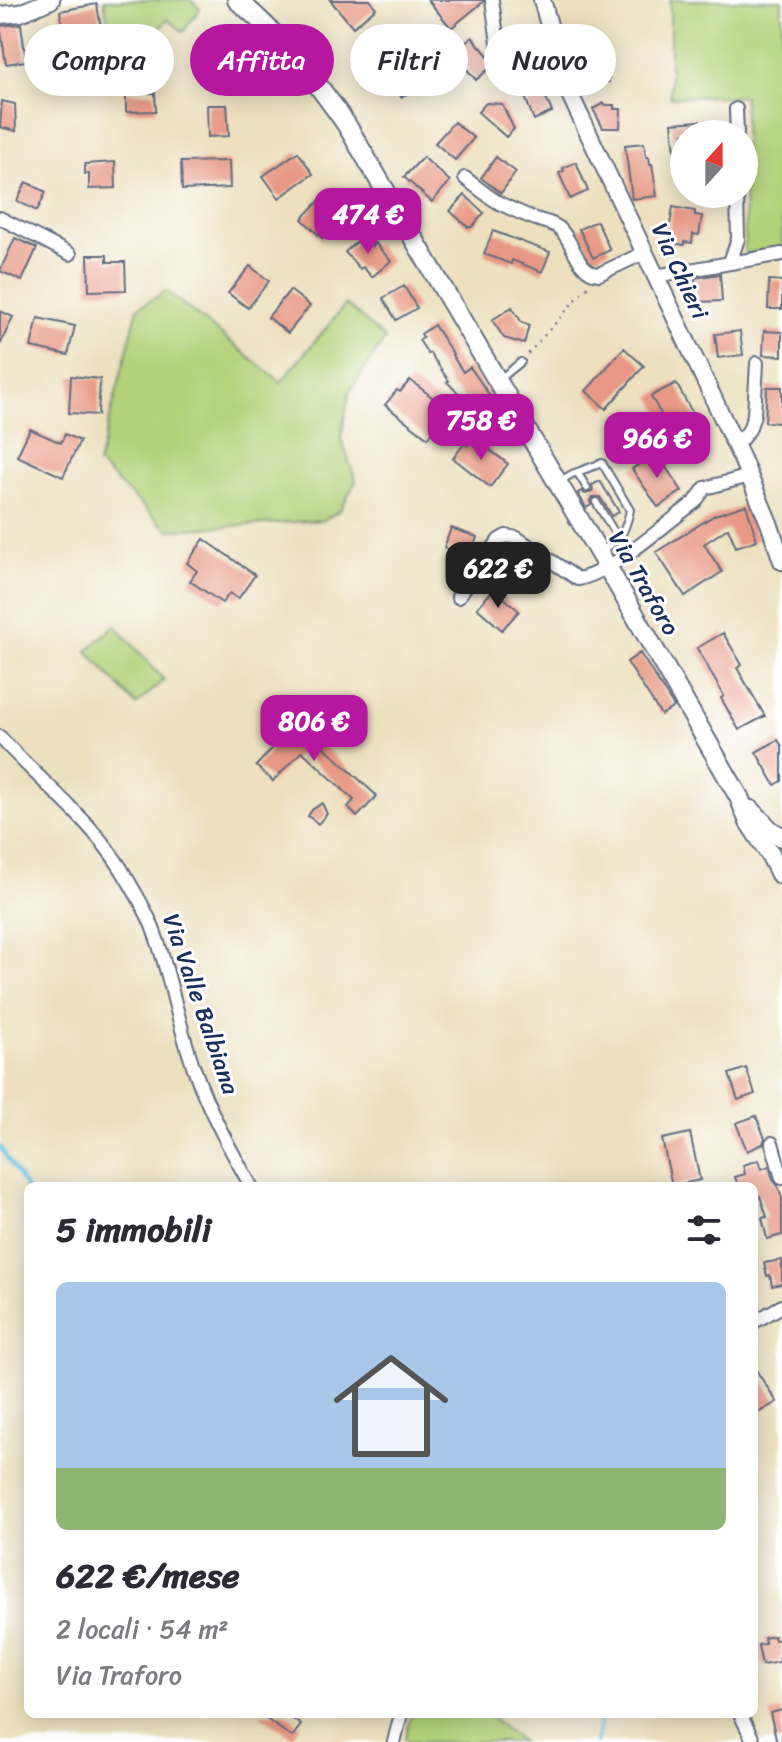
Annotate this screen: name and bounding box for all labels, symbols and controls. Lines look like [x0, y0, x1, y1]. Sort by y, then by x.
chip: Compra [24, 24, 174, 96]
chip: Affitta [190, 24, 334, 96]
chip: Filtri [350, 24, 468, 96]
chip: Nuovo [484, 24, 616, 96]
north arrow [670, 120, 758, 208]
map controls [670, 120, 758, 208]
pin: 474 € [312, 188, 424, 256]
text: 474 € [332, 191, 404, 237]
street label: Via Chieri [639, 216, 721, 327]
pin: 758 € [425, 394, 537, 462]
text: 758 € [446, 397, 516, 443]
pin: 966 € [601, 412, 713, 480]
text: 966 € [622, 415, 692, 461]
street label: Via Traforo [597, 522, 691, 644]
pin: 622 € [442, 542, 554, 610]
text: 622 € [464, 545, 532, 591]
pin: 806 € [258, 695, 370, 763]
text: 806 € [279, 698, 349, 744]
street label: Via Valle Balbiana [150, 908, 252, 1101]
text: 5 immobili [56, 1200, 211, 1260]
icon: filters [682, 1208, 726, 1252]
icon: home [319, 1334, 463, 1478]
text: 622 €/mese [56, 1546, 240, 1606]
text: 2 locali · 54 m² [56, 1606, 229, 1652]
text: Via Traforo [56, 1652, 182, 1698]

